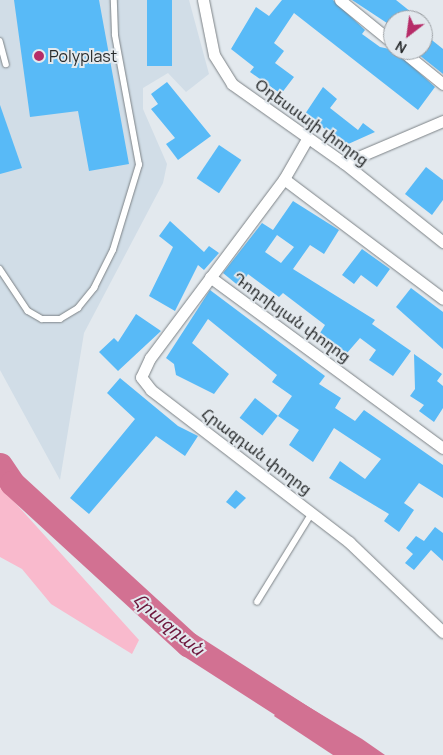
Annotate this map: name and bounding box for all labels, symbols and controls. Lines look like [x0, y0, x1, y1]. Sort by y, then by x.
north arrow [383, 10, 433, 60]
text: N [392, 37, 410, 58]
place label: Polyplast [49, 46, 117, 66]
marker: Polyplast [33, 50, 45, 62]
street label: Օդեսսայի փողոց [251, 74, 373, 170]
street label: Դոդոխյան փողոց [229, 268, 355, 366]
street label: Հրազդան փողոց [198, 403, 316, 499]
water label: Հրազդան [129, 588, 209, 660]

